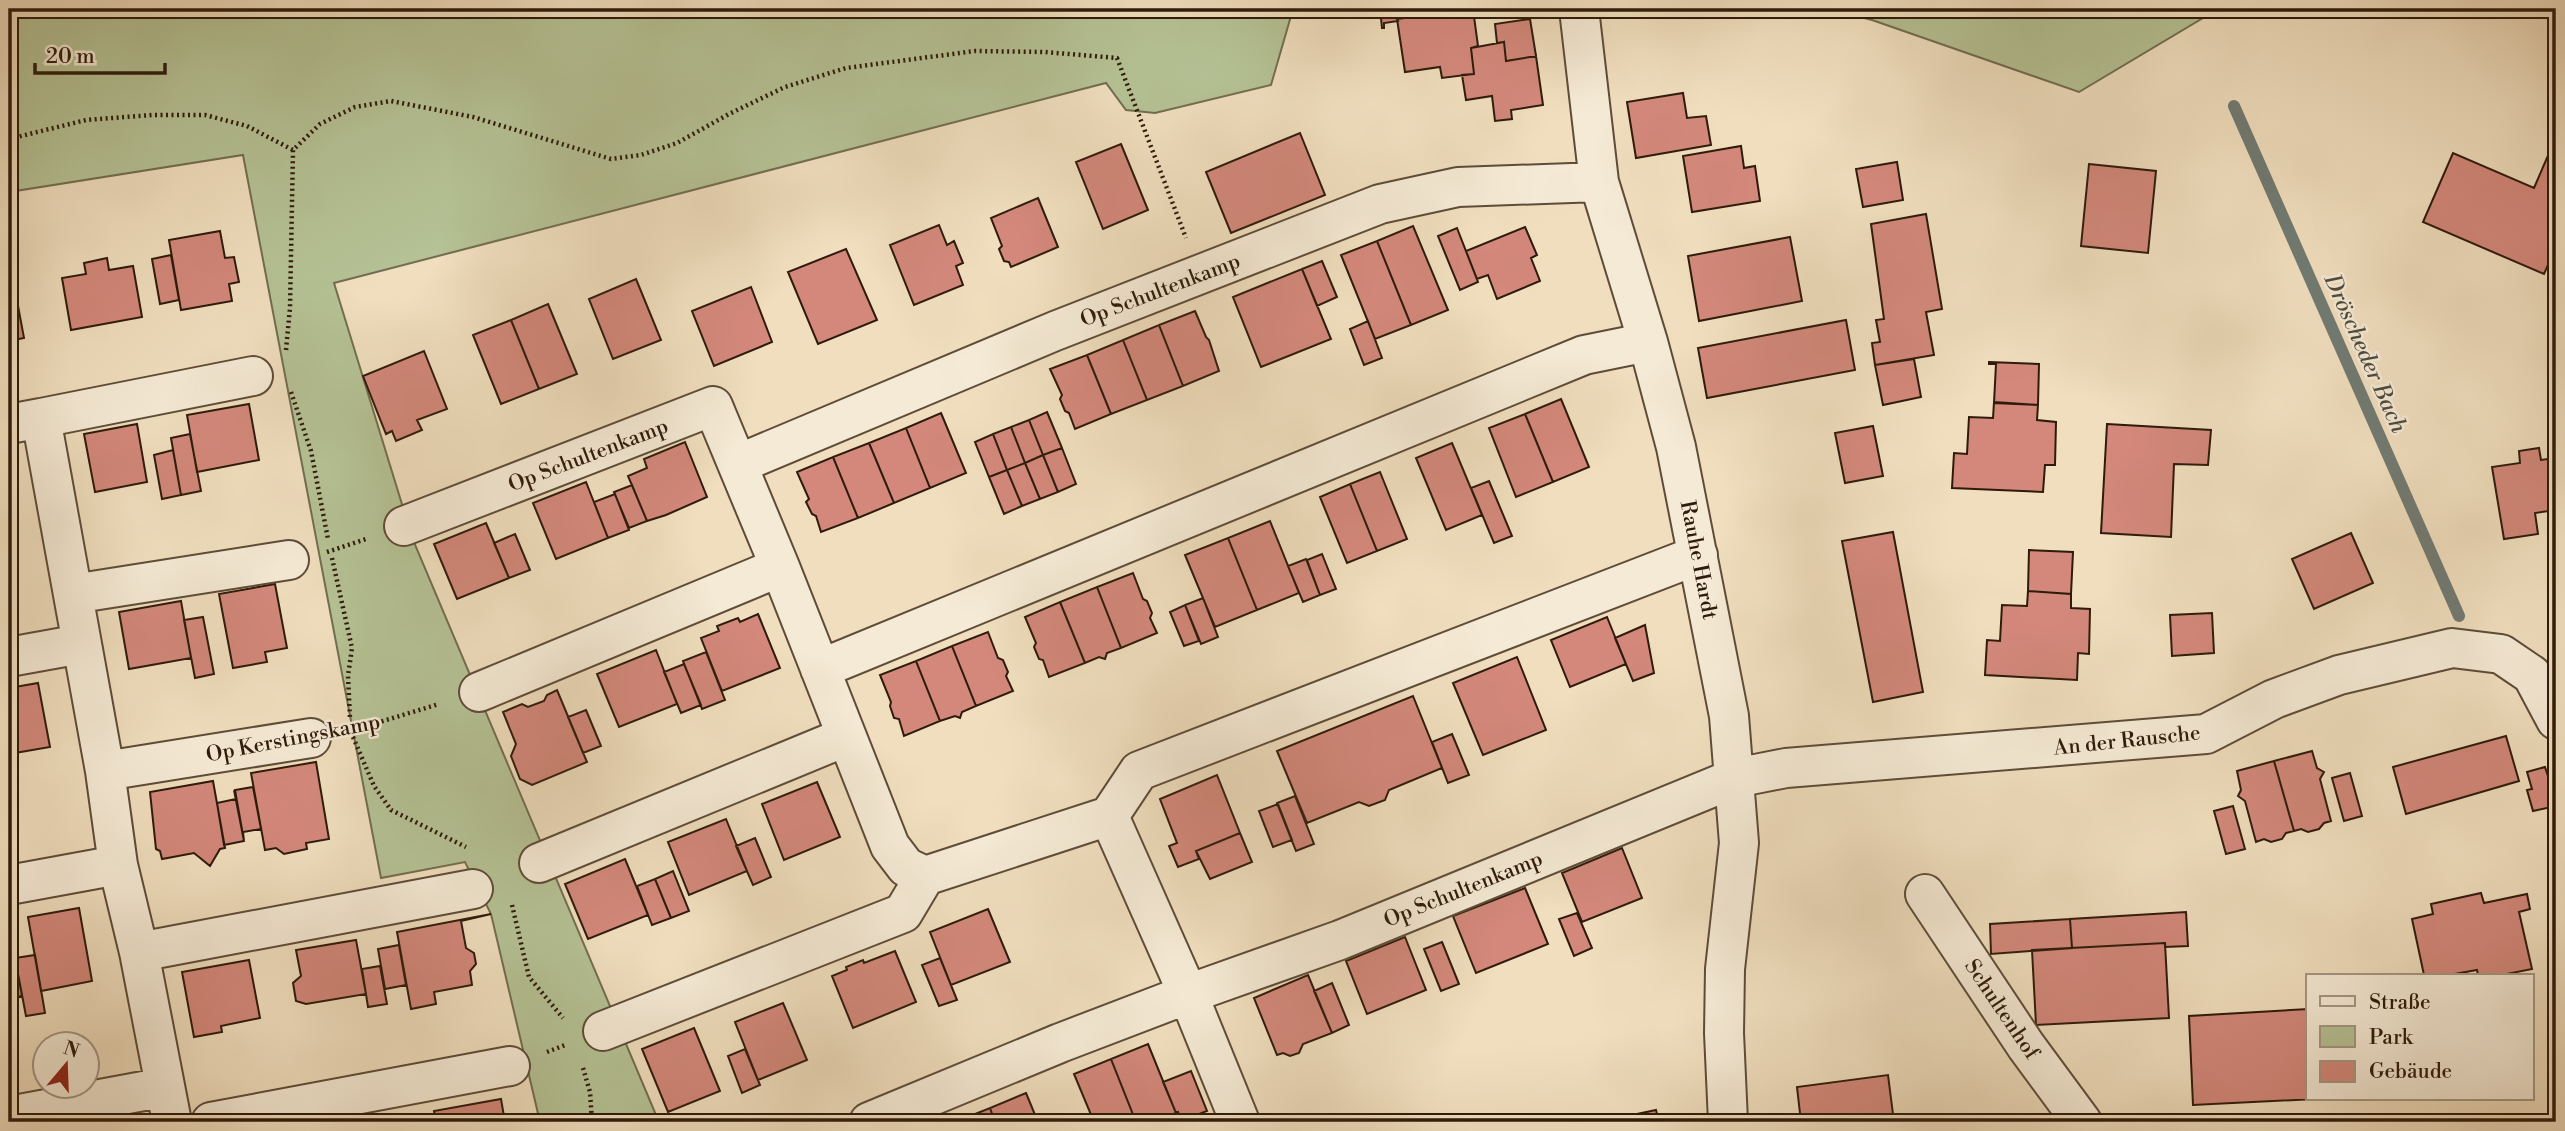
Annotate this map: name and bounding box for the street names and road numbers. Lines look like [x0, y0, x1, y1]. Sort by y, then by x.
street label: Op Schultenkamp [1077, 248, 1244, 333]
street label: Op Schultenkamp [505, 413, 672, 498]
street label: Rauhe Hardt [1674, 498, 1722, 622]
street label: Op Kerstingskamp [204, 709, 382, 769]
street label: An der Rausche [2051, 720, 2202, 762]
street label: Op Schultenkamp [1380, 846, 1547, 934]
street label: Schultenhof [1958, 955, 2045, 1066]

